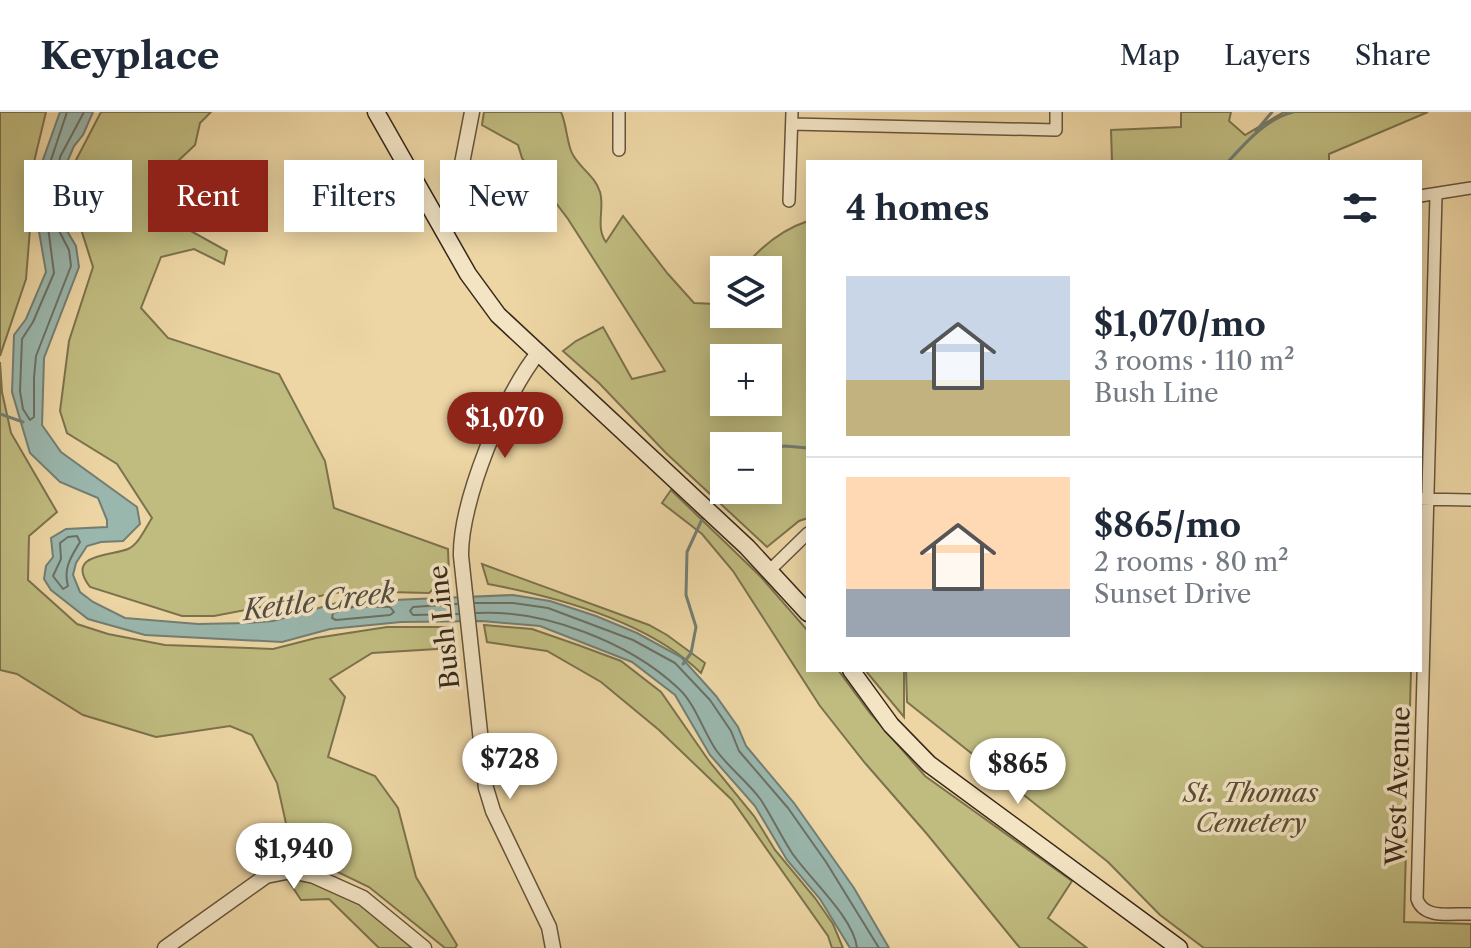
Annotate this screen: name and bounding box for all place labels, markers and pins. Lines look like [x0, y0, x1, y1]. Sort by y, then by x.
pin: $1,070 [440, 392, 570, 460]
pin: $728 [463, 733, 557, 801]
pin: $865 [971, 738, 1065, 806]
pin: $1,940 [229, 823, 359, 891]

